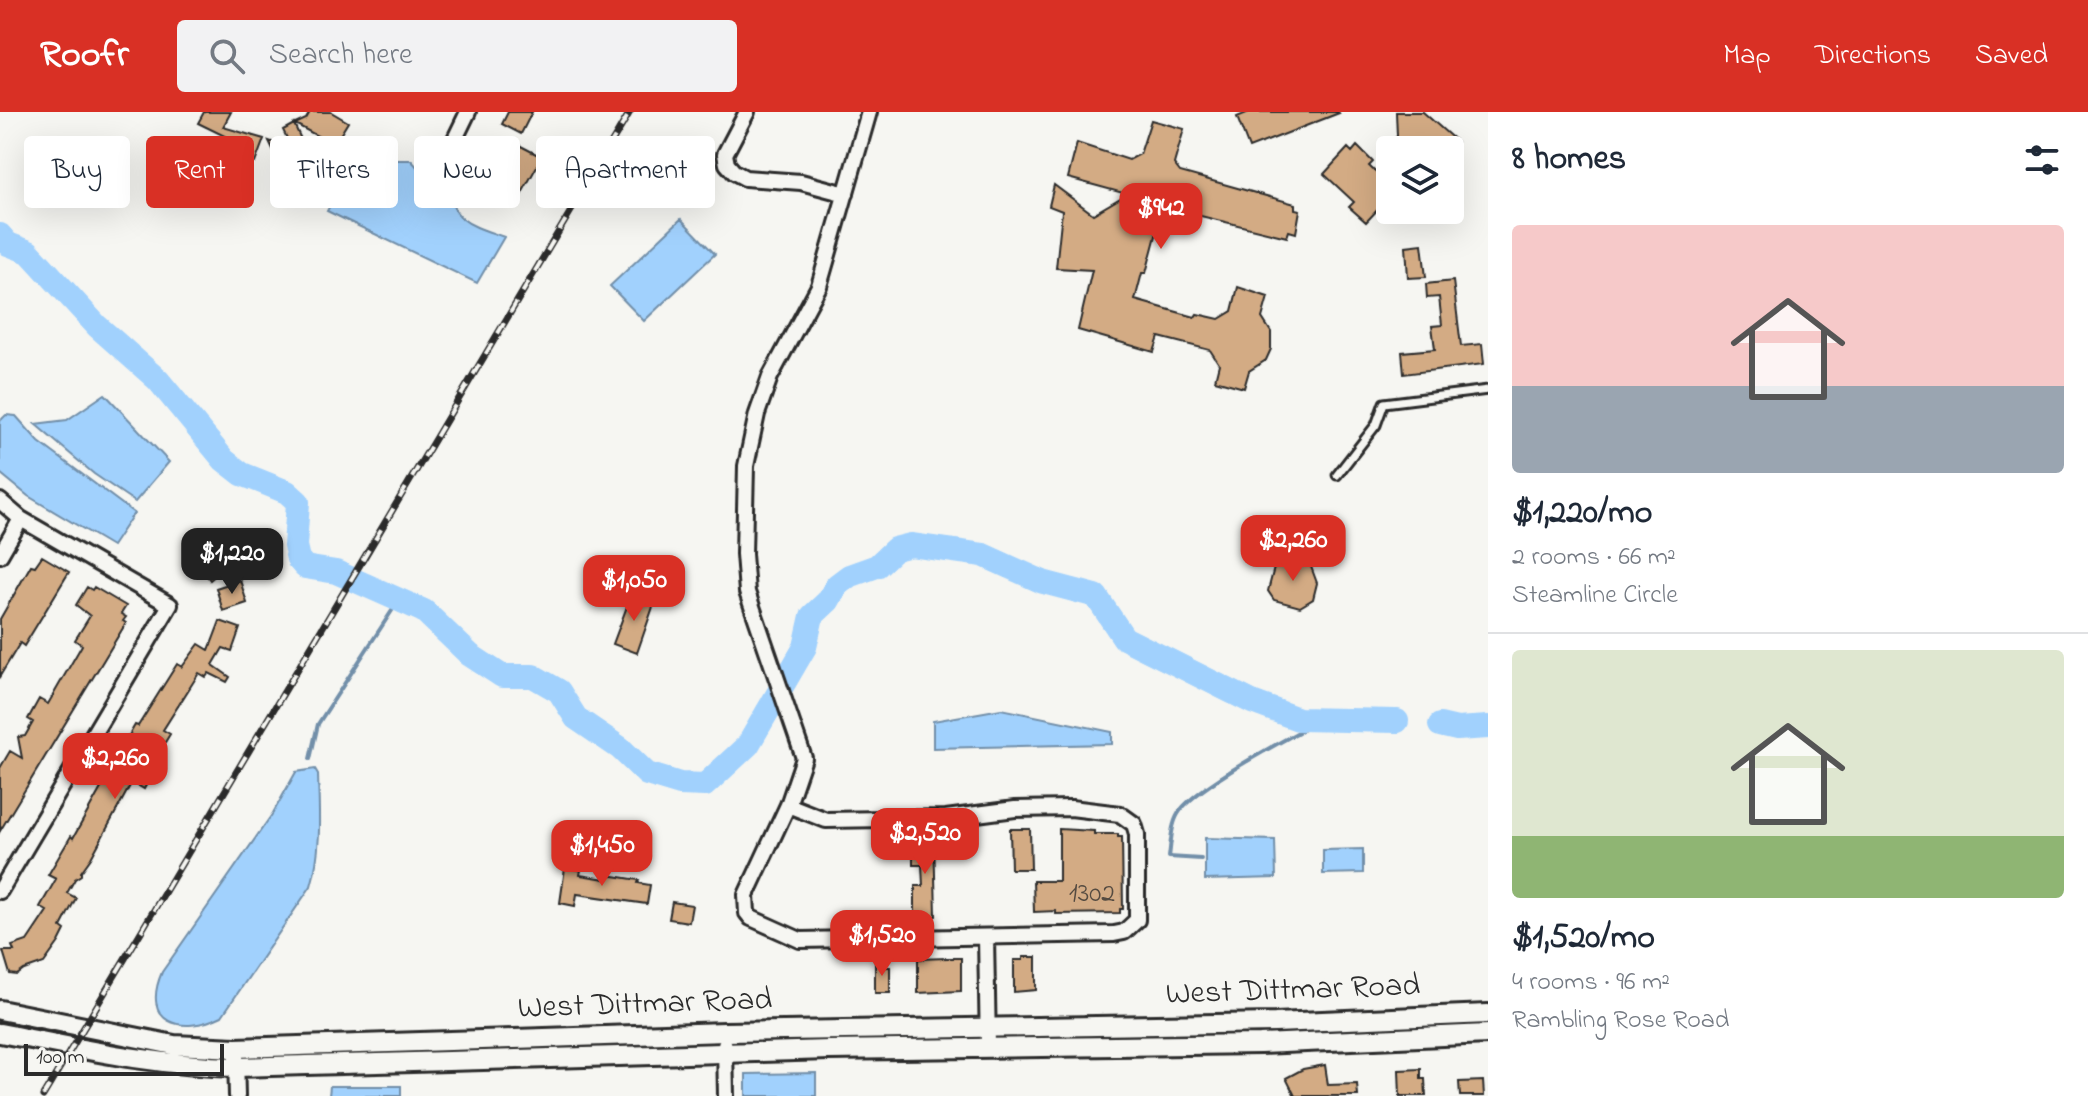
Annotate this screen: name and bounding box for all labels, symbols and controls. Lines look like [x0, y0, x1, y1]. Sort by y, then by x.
search box [177, 20, 737, 92]
text: Roofr [40, 28, 129, 84]
icon: search [205, 34, 249, 78]
text: Search here [269, 34, 413, 78]
text: Map [1723, 36, 1771, 77]
text: Directions [1815, 36, 1931, 77]
text: Saved [1975, 36, 2048, 77]
text: 8 homes [1512, 135, 1626, 185]
chip: Buy [24, 136, 130, 208]
chip: Rent [146, 136, 254, 208]
chip: Filters [270, 136, 398, 208]
chip: New [414, 136, 520, 208]
chip: Apartment [536, 136, 715, 208]
map controls [1376, 136, 1464, 224]
button: layers [1376, 136, 1464, 224]
icon: filters [2020, 138, 2064, 182]
pin: $942 [1114, 183, 1208, 251]
text: $942 [1137, 190, 1185, 228]
icon: home [1716, 277, 1860, 421]
text: $1,220/mo [1512, 489, 1652, 539]
pin: $2,260 [1228, 515, 1358, 583]
text: $2,260 [1259, 522, 1327, 560]
pin: $1,220 [167, 528, 297, 596]
text: $1,220 [199, 535, 265, 573]
text: 2 rooms · 66 m² [1512, 539, 1676, 577]
pin: $1,050 [569, 555, 699, 623]
text: $1,050 [601, 562, 667, 600]
text: Steamline Circle [1512, 577, 1678, 615]
icon: home [1716, 702, 1860, 846]
pin: $2,260 [50, 733, 180, 801]
text: $2,260 [81, 740, 149, 778]
pin: $2,520 [860, 808, 990, 876]
text: $2,520 [889, 815, 961, 853]
pin: $1,450 [537, 820, 667, 888]
text: $1,450 [569, 827, 635, 865]
house number: 1302 [1069, 874, 1115, 915]
pin: $1,520 [817, 910, 947, 978]
text: $1,520/mo [1512, 914, 1655, 964]
text: $1,520 [848, 917, 916, 955]
street label: West Dittmar Road [1165, 963, 1421, 1019]
text: 4 rooms · 96 m² [1512, 964, 1670, 1002]
street label: West Dittmar Road [517, 977, 773, 1033]
text: Rambling Rose Road [1512, 1002, 1729, 1040]
scale bar [24, 1040, 224, 1076]
text: 100 m [36, 1042, 85, 1074]

